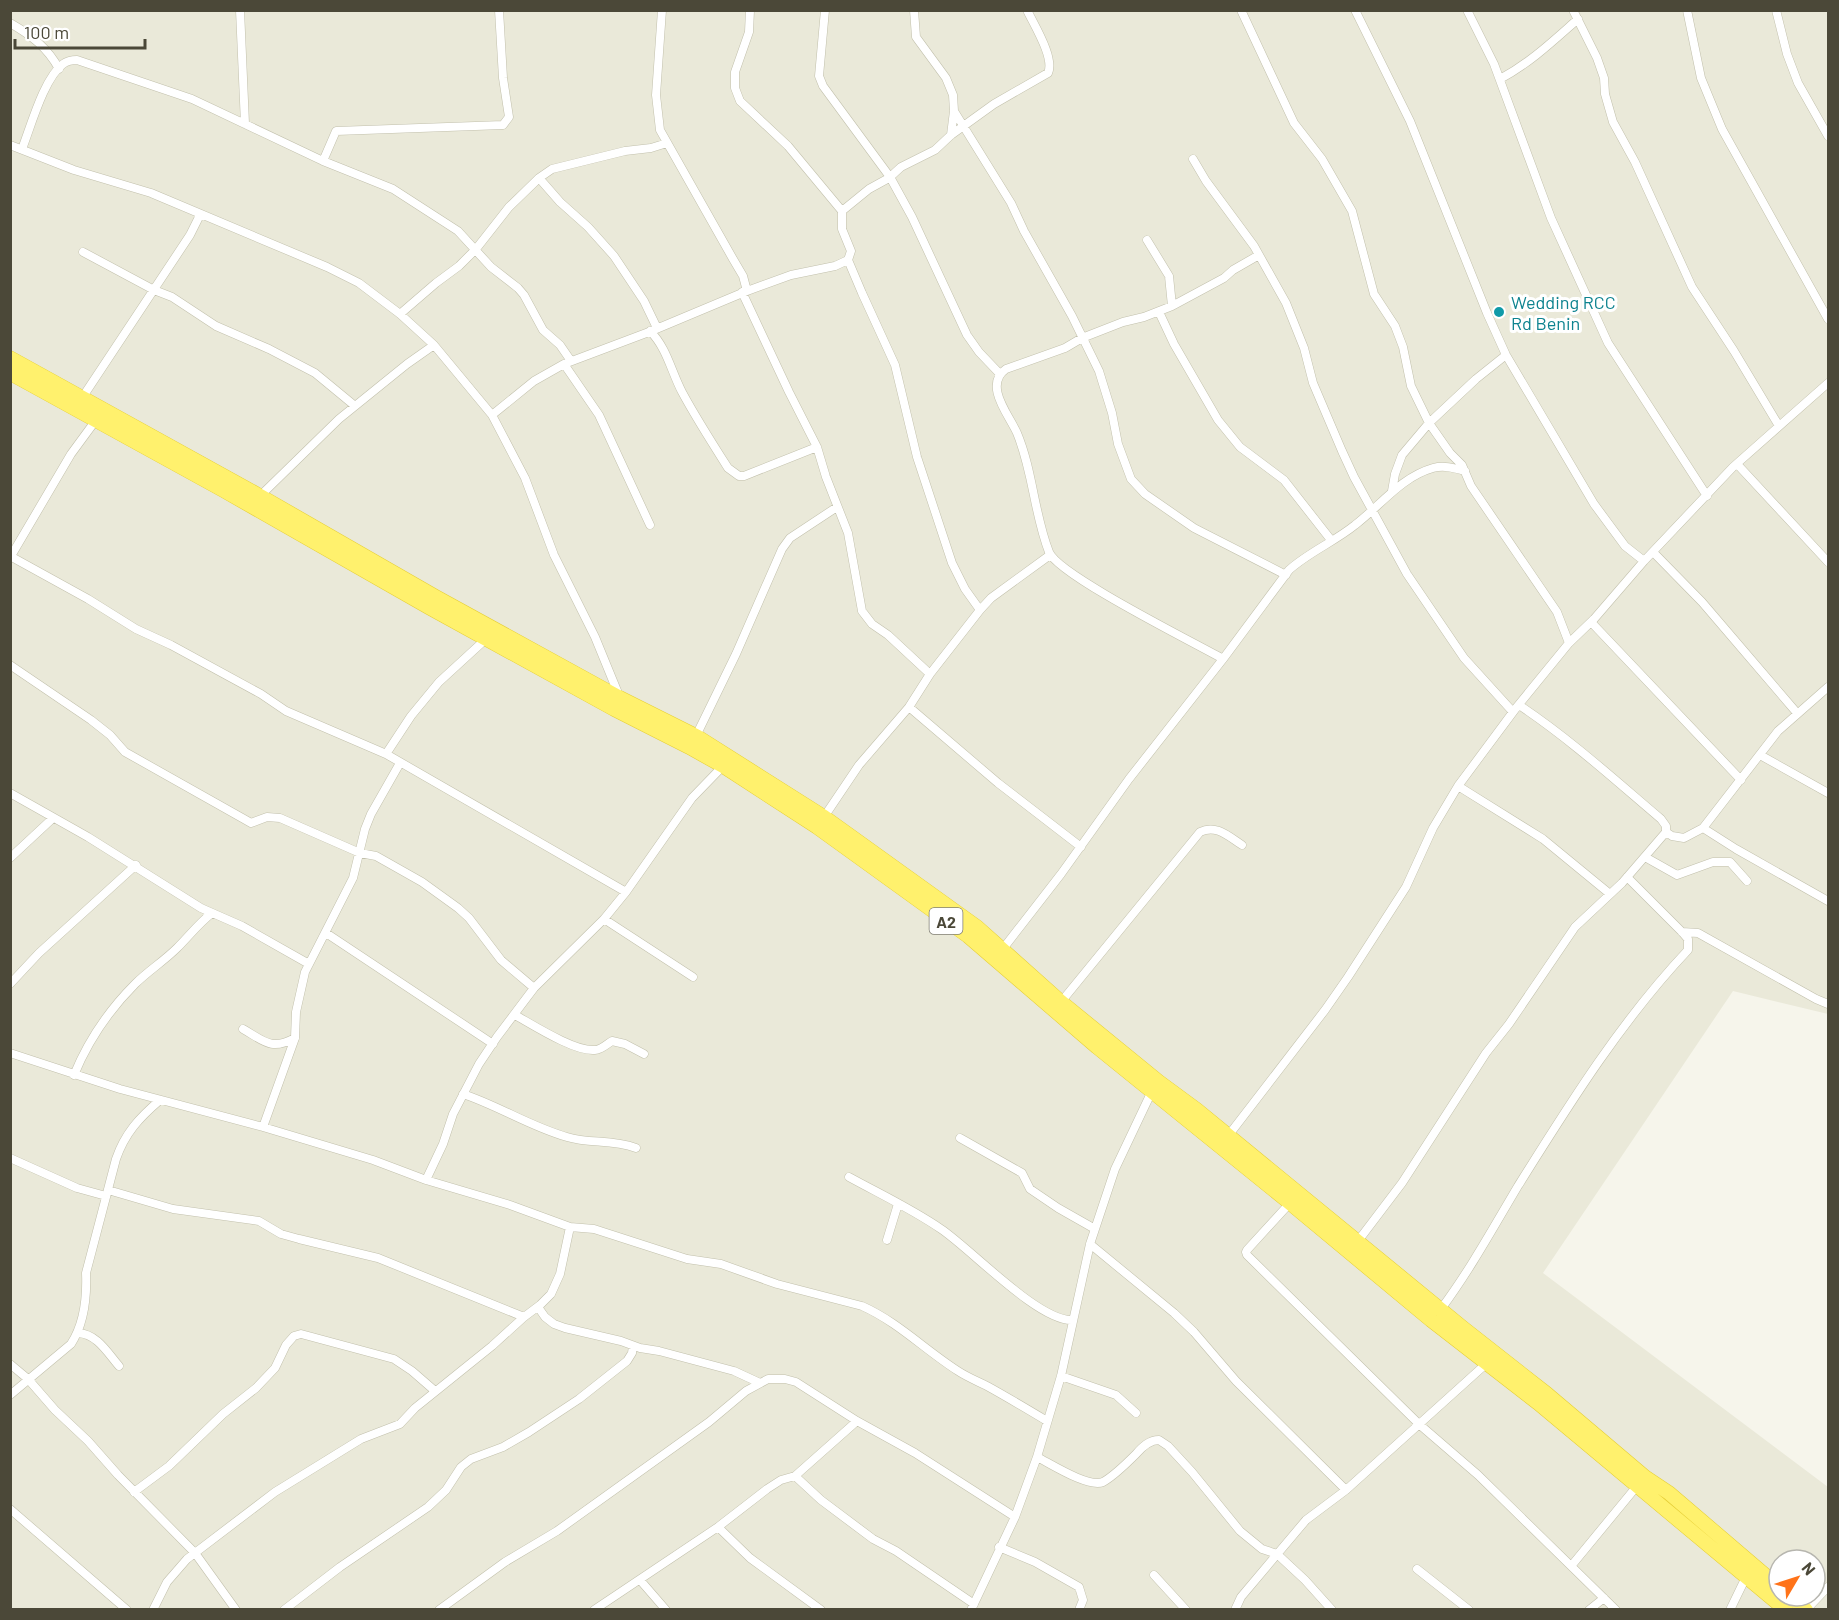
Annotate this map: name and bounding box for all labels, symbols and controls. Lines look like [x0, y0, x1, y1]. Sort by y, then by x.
scale bar [15, 12, 146, 50]
text: 100 m [24, 21, 69, 43]
place label: Wedding RCC Rd Benin [1511, 291, 1616, 334]
marker: Wedding RCC Rd Benin [1492, 305, 1506, 319]
road number: A2 [930, 908, 962, 934]
north arrow [1767, 1548, 1827, 1608]
text: N [1798, 1558, 1820, 1578]

